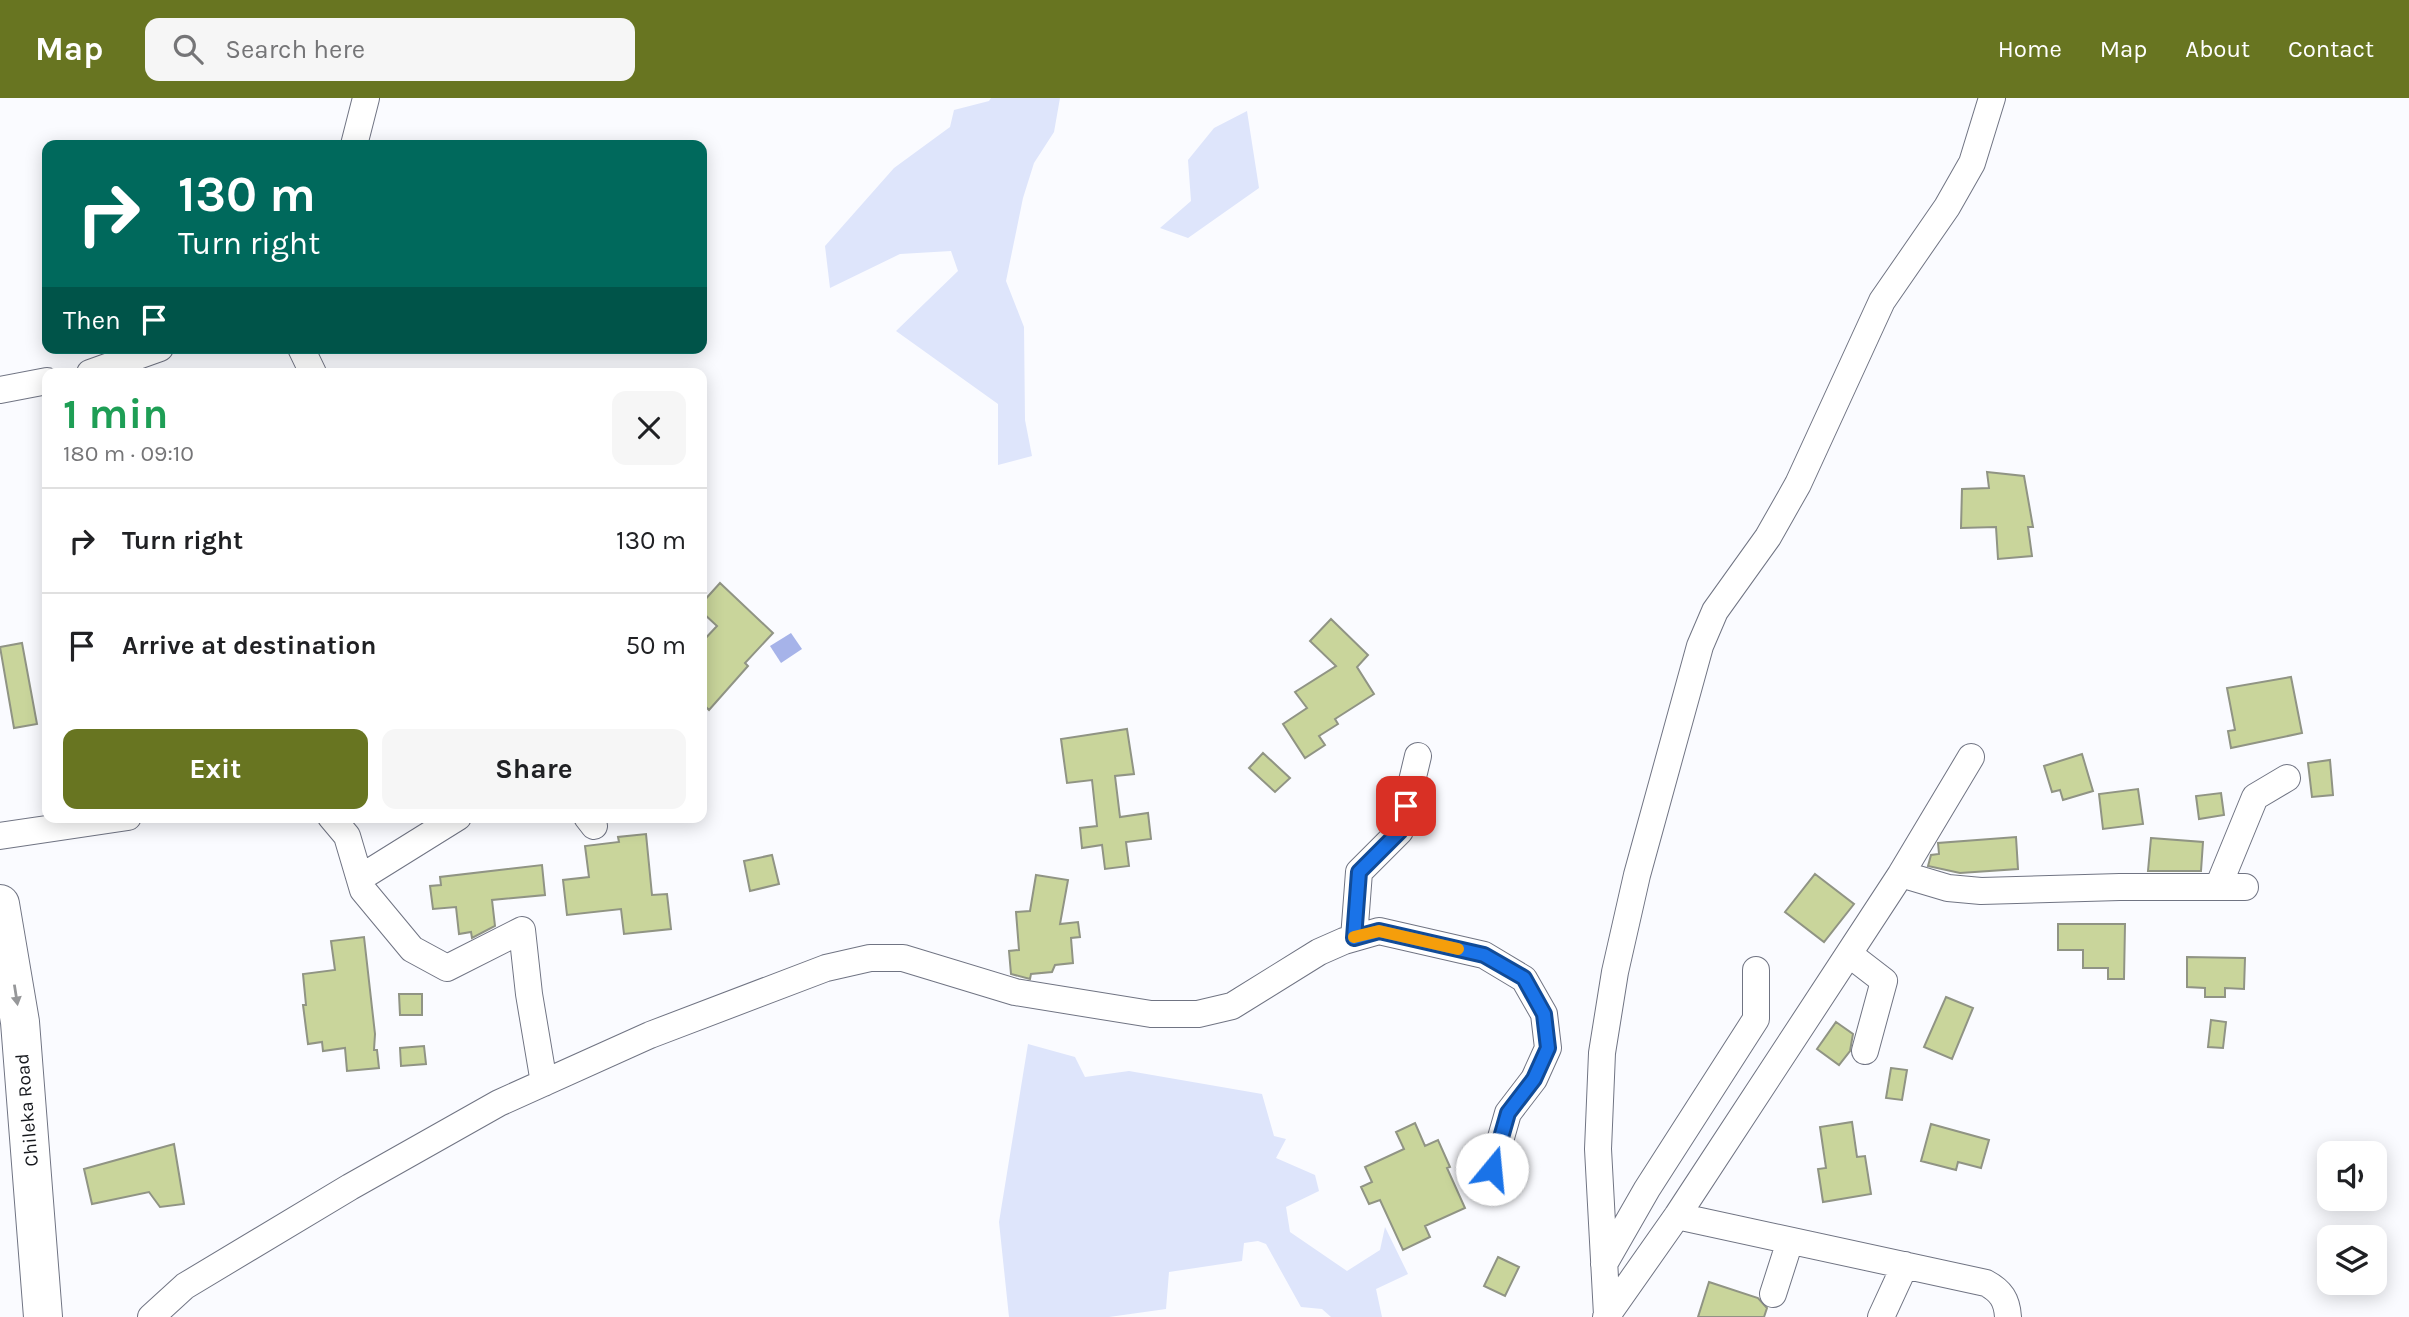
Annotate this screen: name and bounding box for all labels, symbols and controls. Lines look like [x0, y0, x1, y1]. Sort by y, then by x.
search box [145, 18, 635, 81]
text: Map [35, 30, 103, 68]
icon: search [169, 30, 207, 68]
text: Search here [225, 34, 365, 65]
text: Home [1998, 35, 2062, 63]
text: Map [2100, 35, 2147, 63]
text: About [2185, 35, 2250, 63]
text: Contact [2288, 35, 2374, 63]
text: 130 m [178, 166, 316, 223]
icon: right [63, 168, 154, 259]
text: Turn right [178, 225, 320, 262]
icon: arrive [135, 301, 173, 339]
text: Then [63, 305, 121, 336]
text: 1 min [63, 389, 168, 439]
button: close [612, 391, 686, 465]
text: 180 m · 09:10 [63, 440, 194, 467]
icon: right [63, 522, 101, 560]
text: Turn right [122, 525, 243, 556]
text: 130 m [616, 525, 686, 556]
icon: arrive [63, 627, 101, 665]
text: Arrive at destination [122, 630, 376, 661]
text: 50 m [625, 630, 686, 661]
button: Exit [63, 729, 368, 809]
button: Share [382, 729, 686, 809]
pin [1376, 776, 1436, 836]
icon: arrive [1387, 787, 1425, 825]
one-way arrow [11, 985, 22, 1007]
street label: Chileka Road [11, 1053, 43, 1167]
position arrow [1455, 1132, 1529, 1206]
map controls [2317, 1141, 2387, 1295]
button: sound [2317, 1141, 2387, 1211]
button: layers [2317, 1225, 2387, 1295]

